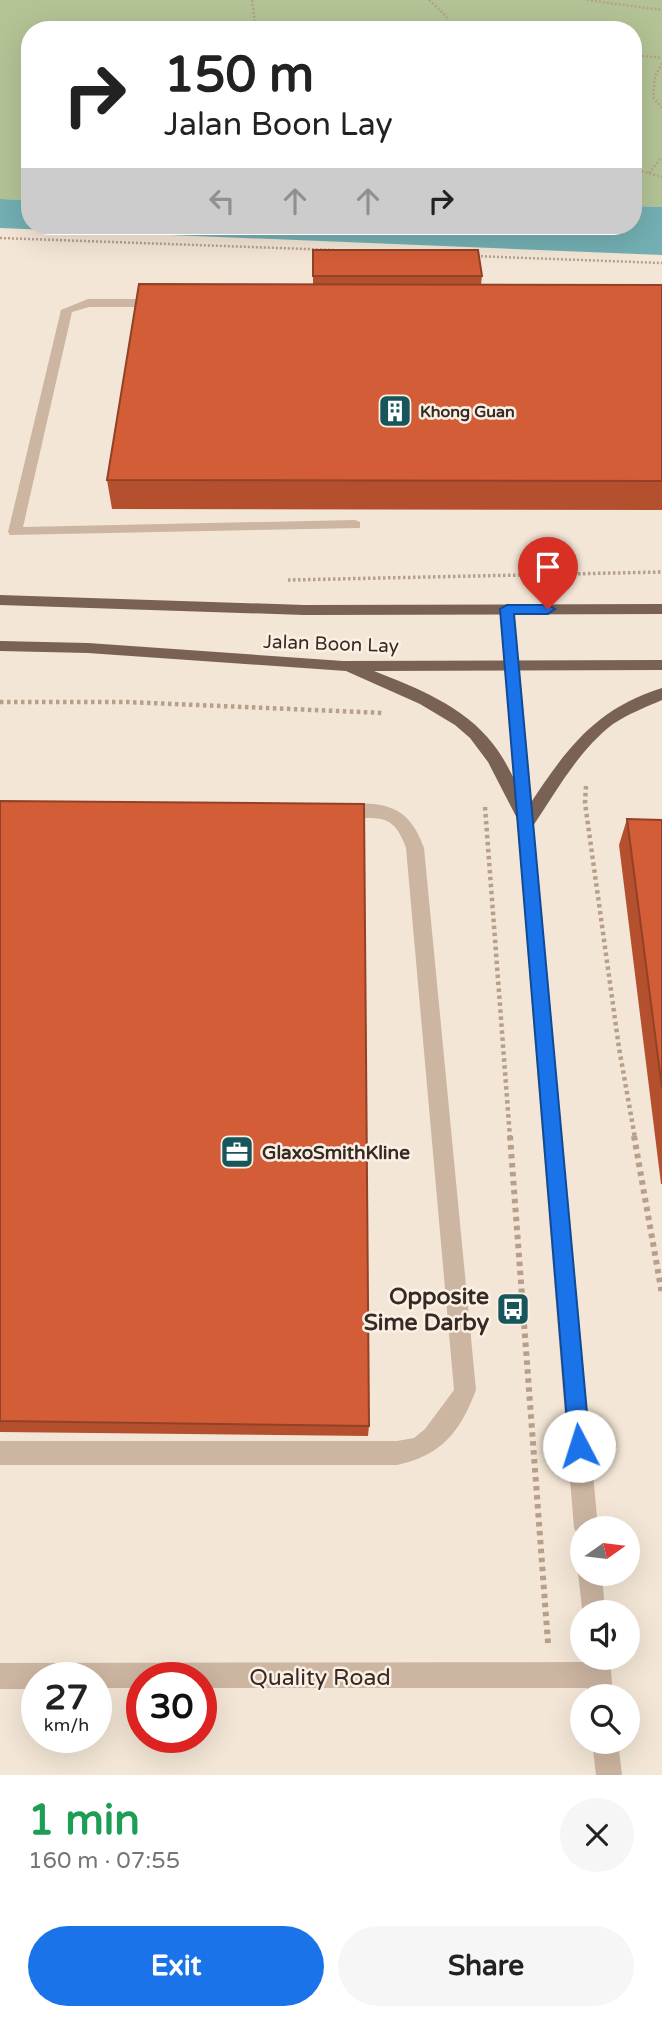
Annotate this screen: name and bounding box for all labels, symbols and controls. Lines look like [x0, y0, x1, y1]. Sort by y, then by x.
text: 150 m [164, 46, 314, 105]
icon: right [49, 49, 140, 140]
text: Jalan Boon Lay [164, 106, 393, 144]
icon: left [203, 182, 241, 220]
icon: ahead [276, 182, 314, 220]
icon: ahead [349, 182, 387, 220]
icon: right [422, 182, 460, 220]
building icon: Khong Guan [376, 392, 414, 430]
place label: Khong Guan [420, 402, 515, 422]
pin [518, 537, 578, 609]
icon: arrive [529, 548, 567, 586]
street label: Jalan Boon Lay [263, 631, 399, 657]
office icon: GlaxoSmithKline [218, 1133, 256, 1171]
place label: GlaxoSmithKline [262, 1142, 410, 1164]
place label: Opposite Sime Darby [364, 1283, 490, 1337]
bus stop icon: Opposite Sime Darby [494, 1290, 532, 1328]
position arrow [542, 1409, 616, 1483]
north arrow [570, 1516, 640, 1586]
map controls [570, 1516, 640, 1754]
button: sound [570, 1600, 640, 1670]
speed limit sign: 30 [126, 1662, 217, 1753]
street label: Quality Road [249, 1664, 391, 1692]
text: 27 [45, 1677, 88, 1719]
button: search [570, 1684, 640, 1754]
text: km/h [44, 1714, 89, 1736]
text: 1 min [28, 1795, 140, 1846]
button: close [560, 1798, 634, 1872]
text: 160 m · 07:55 [28, 1847, 180, 1875]
button: Exit [28, 1926, 324, 2006]
button: Share [338, 1926, 634, 2006]

